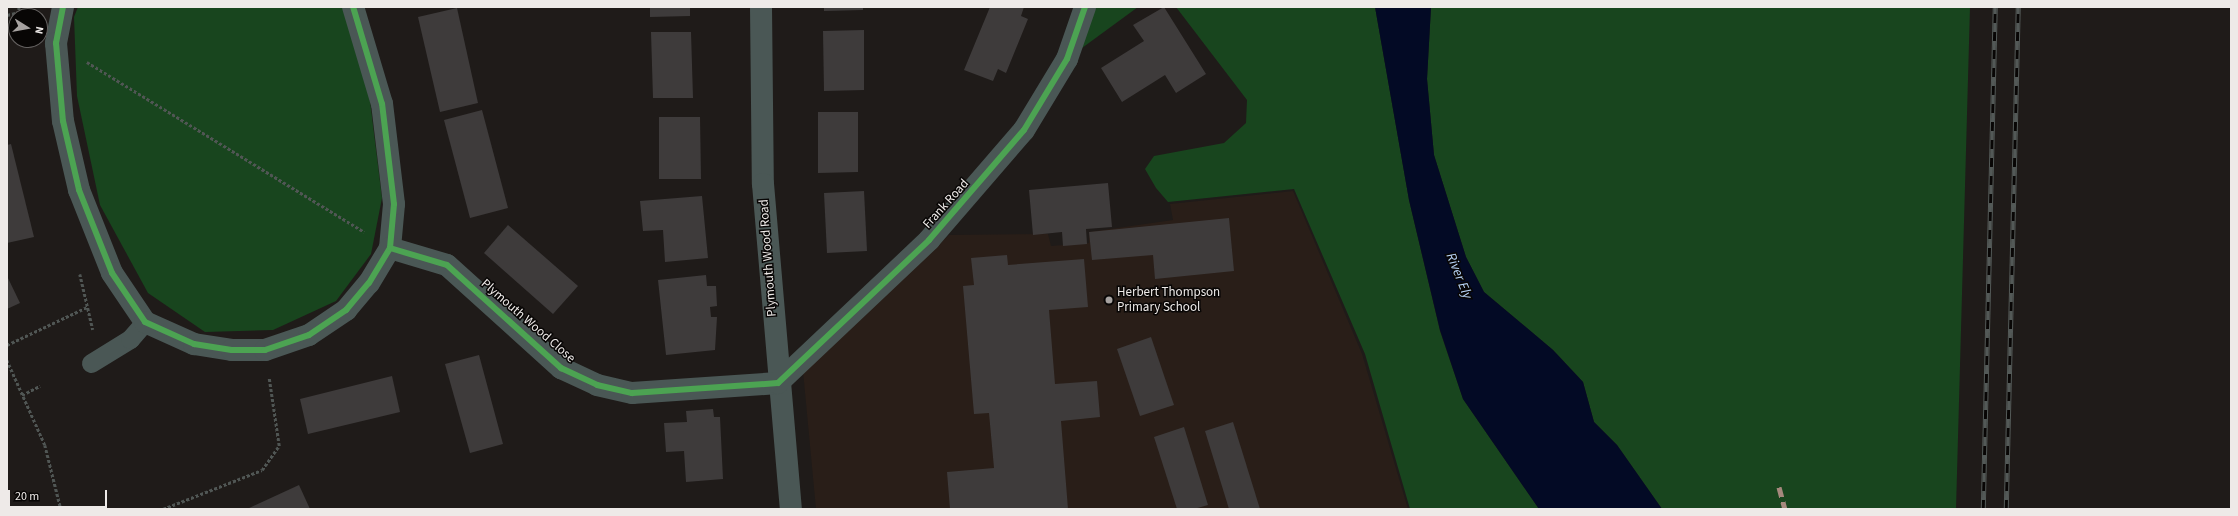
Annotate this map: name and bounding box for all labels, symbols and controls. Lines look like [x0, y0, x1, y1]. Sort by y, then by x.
north arrow [8, 8, 48, 48]
text: N [31, 25, 47, 35]
street label: Frank Road [920, 176, 972, 232]
street label: Plymouth Wood Road [756, 199, 780, 317]
water label: River Ely [1442, 250, 1476, 302]
street label: Plymouth Wood Close [478, 276, 578, 366]
place label: Herbert Thompson Primary School [1117, 285, 1220, 316]
marker: Herbert Thompson Primary School [1104, 295, 1114, 305]
scale bar [10, 482, 109, 508]
text: 20 m [15, 488, 39, 505]

